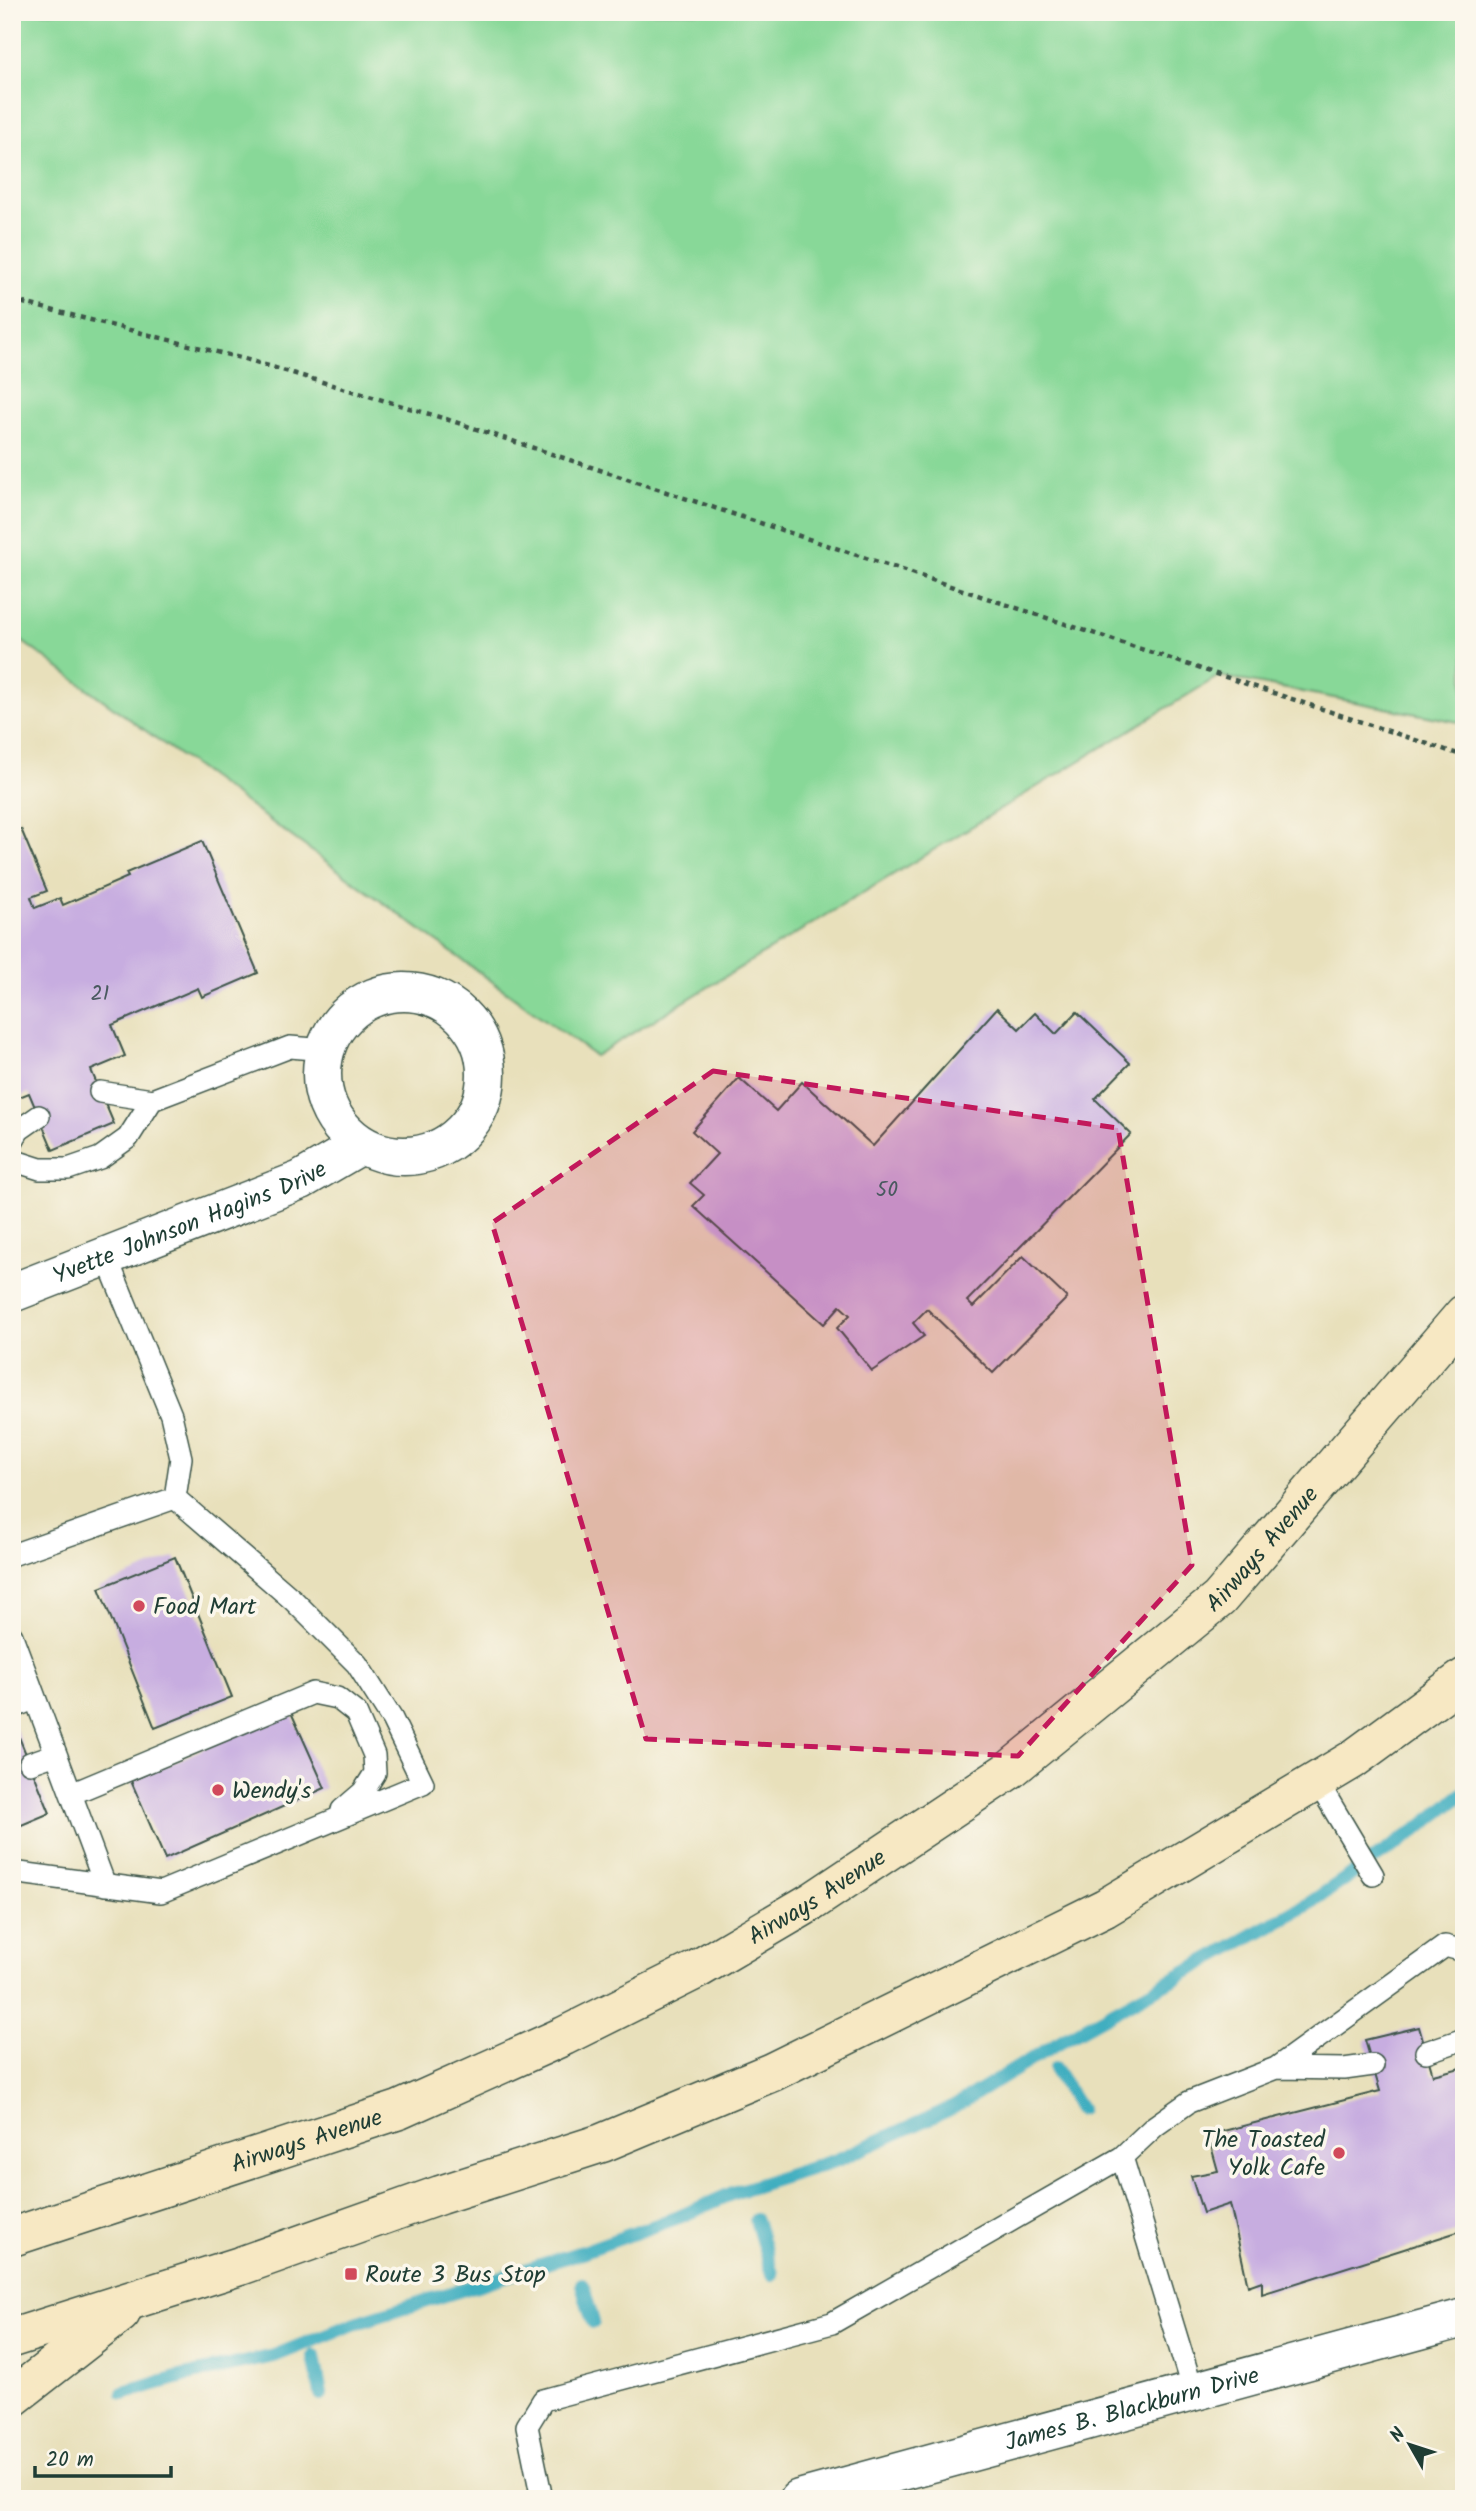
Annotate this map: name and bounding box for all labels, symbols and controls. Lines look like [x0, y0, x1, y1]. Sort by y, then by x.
house number: 21 [91, 978, 109, 1011]
street label: Yvette Johnson Hagins Drive [47, 1151, 335, 1296]
house number: 50 [876, 1174, 898, 1207]
street label: Airways Avenue [1198, 1477, 1329, 1623]
place label: Food Mart [153, 1588, 257, 1627]
marker: Food Mart [131, 1598, 147, 1614]
place label: Wendy's [232, 1772, 311, 1811]
marker: Wendy's [210, 1782, 226, 1798]
street label: Airways Avenue [741, 1839, 895, 1956]
street label: Airways Avenue [226, 2099, 388, 2185]
place label: The Toasted Yolk Cafe [1202, 2121, 1326, 2188]
marker: The Toasted Yolk Cafe [1331, 2145, 1347, 2161]
place label: Route 3 Bus Stop [365, 2256, 546, 2295]
marker: Route 3 Bus Stop [343, 2266, 359, 2282]
street label: James B. Blackburn Drive [1001, 2357, 1264, 2463]
north arrow [1374, 2410, 1444, 2480]
text: N [1383, 2421, 1414, 2450]
scale bar [35, 2434, 172, 2478]
text: 20 m [46, 2444, 94, 2477]

